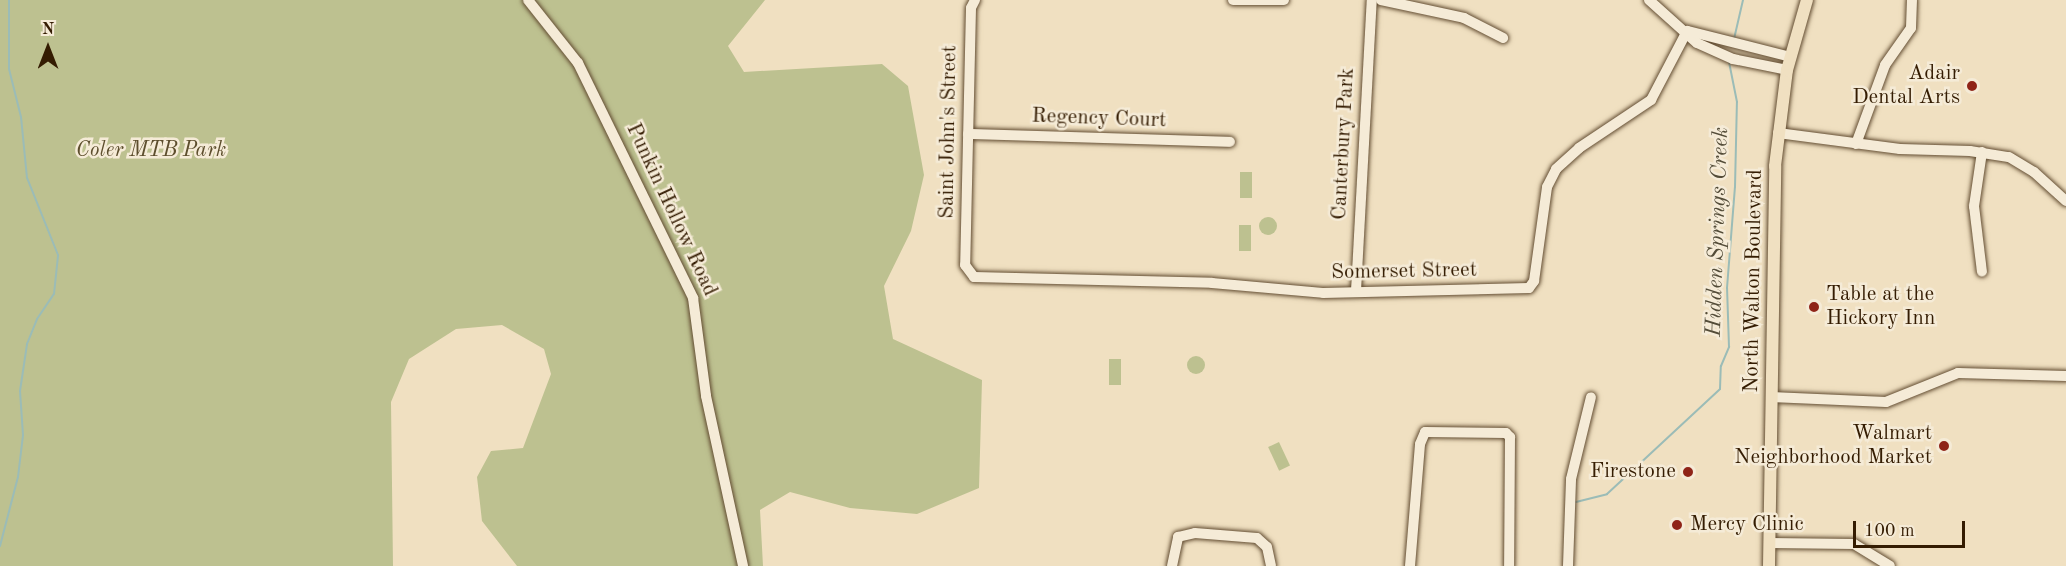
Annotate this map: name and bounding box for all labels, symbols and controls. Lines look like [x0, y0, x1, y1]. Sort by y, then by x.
north arrow [18, 18, 78, 78]
text: N [42, 22, 54, 38]
street label: Saint John's Street [935, 45, 963, 219]
place label: Adair Dental Arts [1852, 61, 1960, 111]
street label: Canterbury Park [1327, 67, 1361, 221]
marker: Adair Dental Arts [1965, 79, 1979, 93]
street label: Regency Court [1031, 104, 1167, 134]
street label: Punkin Hollow Road [620, 119, 722, 301]
water label: Hidden Springs Creek [1701, 127, 1735, 337]
park label: Coler MTB Park [76, 138, 226, 164]
street label: North Walton Boulevard [1739, 169, 1769, 393]
street label: Somerset Street [1331, 258, 1477, 286]
place label: Table at the Hickory Inn [1826, 282, 1935, 332]
marker: Table at the Hickory Inn [1807, 300, 1821, 314]
place label: Walmart Neighborhood Market [1734, 421, 1932, 471]
marker: Walmart Neighborhood Market [1937, 439, 1951, 453]
place label: Firestone [1590, 459, 1676, 485]
marker: Firestone [1681, 465, 1695, 479]
scale bar [1856, 509, 1968, 547]
place label: Mercy Clinic [1690, 512, 1804, 538]
marker: Mercy Clinic [1668, 516, 1686, 534]
text: 100 m [1864, 522, 1915, 540]

